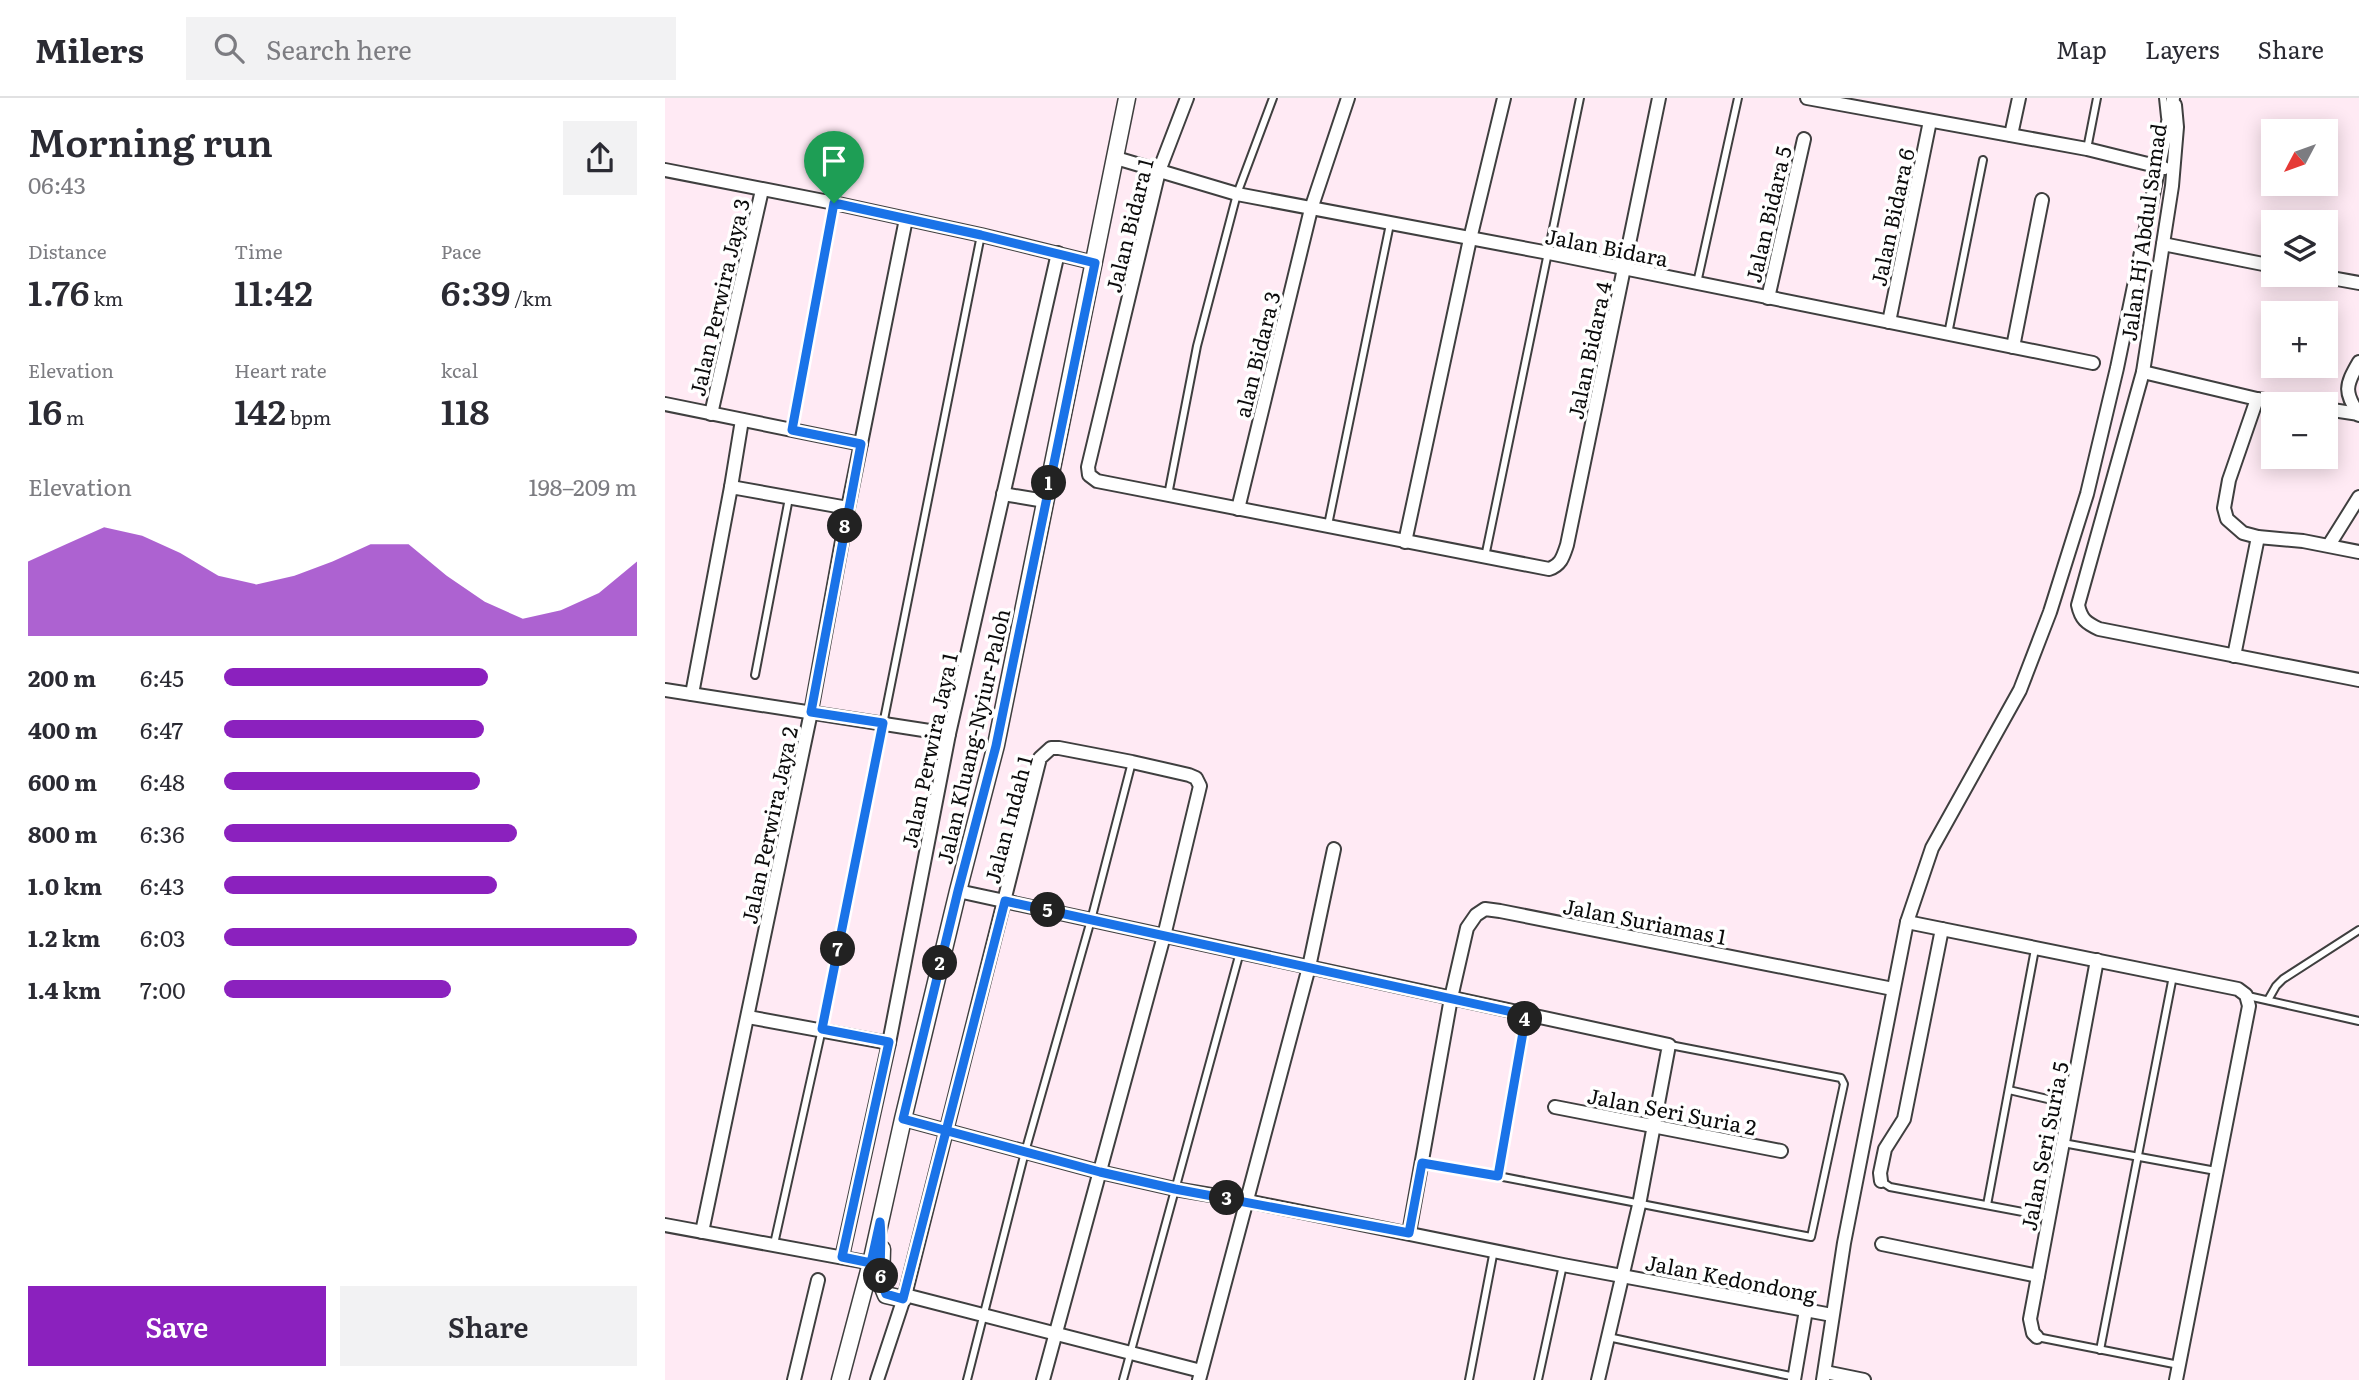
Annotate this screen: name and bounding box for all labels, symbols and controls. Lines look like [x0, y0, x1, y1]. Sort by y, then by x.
search box [186, 17, 676, 80]
text: Milers [35, 24, 144, 73]
icon: search [210, 29, 248, 67]
text: Search here [266, 29, 412, 68]
text: Map [2056, 31, 2107, 66]
text: Layers [2145, 31, 2219, 66]
text: Share [2257, 31, 2324, 66]
text: Morning run [28, 112, 273, 169]
north arrow [2261, 119, 2338, 196]
map controls [2261, 119, 2338, 469]
button: share [563, 121, 637, 195]
street label: Jalan Hj Abdul Samad [2111, 121, 2173, 343]
pin [804, 131, 864, 203]
icon: arrive [815, 142, 853, 180]
street label: Jalan Bidara 5 [1736, 143, 1798, 285]
street label: Jalan Bidara 6 [1861, 145, 1921, 289]
street label: Jalan Bidara 1 [1096, 154, 1160, 295]
text: 06:43 [28, 167, 86, 201]
street label: Jalan Perwira Jaya 3 [680, 195, 756, 399]
button: layers [2261, 210, 2338, 287]
street label: Jalan Bidara [1543, 219, 1672, 273]
text: Distance [28, 237, 107, 265]
text: Time [234, 237, 283, 265]
text: Pace [441, 237, 481, 265]
text: 1.76 [28, 265, 90, 317]
text: 11:42 [234, 265, 313, 317]
text: 6:39 [441, 265, 510, 317]
street label: Jalan Bidara 4 [1558, 278, 1618, 422]
text: km [90, 284, 123, 312]
text: /km [510, 284, 552, 312]
street label: alan Bidara 3 [1225, 288, 1287, 420]
button: + [2261, 301, 2338, 378]
text: Elevation [28, 356, 114, 384]
text: Heart rate [234, 356, 327, 384]
text: kcal [441, 356, 478, 384]
text: 16 [28, 384, 62, 436]
text: 142 [234, 384, 286, 436]
text: 118 [441, 384, 489, 436]
button: − [2261, 392, 2338, 469]
text: m [62, 403, 84, 431]
text: bpm [286, 403, 331, 431]
pin: 1 [1031, 466, 1067, 500]
text: 1 [1045, 468, 1052, 496]
text: Elevation [28, 469, 132, 503]
text: 198–209 m [528, 469, 637, 503]
pin: 8 [827, 508, 863, 544]
text: 8 [839, 511, 850, 539]
street label: Jalan Kluang-Nyiur-Paloh [928, 605, 1017, 867]
street label: Jalan Perwira Jaya 1 [892, 649, 964, 851]
text: 200 m [28, 660, 96, 694]
text: 6:45 [140, 660, 184, 694]
text: 400 m [28, 712, 98, 746]
text: 6:47 [140, 712, 183, 746]
street label: Jalan Perwira Jaya 2 [732, 723, 804, 927]
street label: Jalan Indah 1 [975, 751, 1039, 887]
text: 600 m [28, 764, 97, 798]
text: 6:48 [140, 764, 185, 798]
text: 800 m [28, 816, 97, 850]
text: 6:36 [140, 816, 185, 850]
text: 1.0 km [28, 868, 102, 902]
text: 6:43 [140, 868, 185, 902]
street label: Jalan Suriamas 1 [1561, 889, 1730, 951]
pin: 5 [1031, 892, 1065, 928]
text: 5 [1042, 895, 1053, 923]
text: 1.2 km [28, 920, 100, 954]
text: 6:03 [140, 920, 185, 954]
pin: 7 [821, 932, 855, 966]
text: 7 [832, 934, 843, 962]
pin: 2 [923, 946, 957, 980]
text: 2 [934, 948, 945, 976]
text: 1.4 km [28, 972, 101, 1006]
text: 7:00 [140, 972, 185, 1006]
pin: 4 [1507, 1002, 1543, 1037]
text: 4 [1519, 1004, 1530, 1032]
street label: Jalan Seri Suria 5 [2011, 1059, 2075, 1233]
street label: Jalan Seri Suria 2 [1585, 1078, 1759, 1142]
pin: 3 [1209, 1180, 1245, 1216]
text: 3 [1221, 1183, 1232, 1211]
street label: Jalan Kedondong [1643, 1245, 1819, 1309]
pin: 6 [863, 1258, 899, 1294]
text: 6 [875, 1261, 886, 1289]
button: Save [28, 1286, 326, 1366]
button: Share [340, 1286, 637, 1366]

